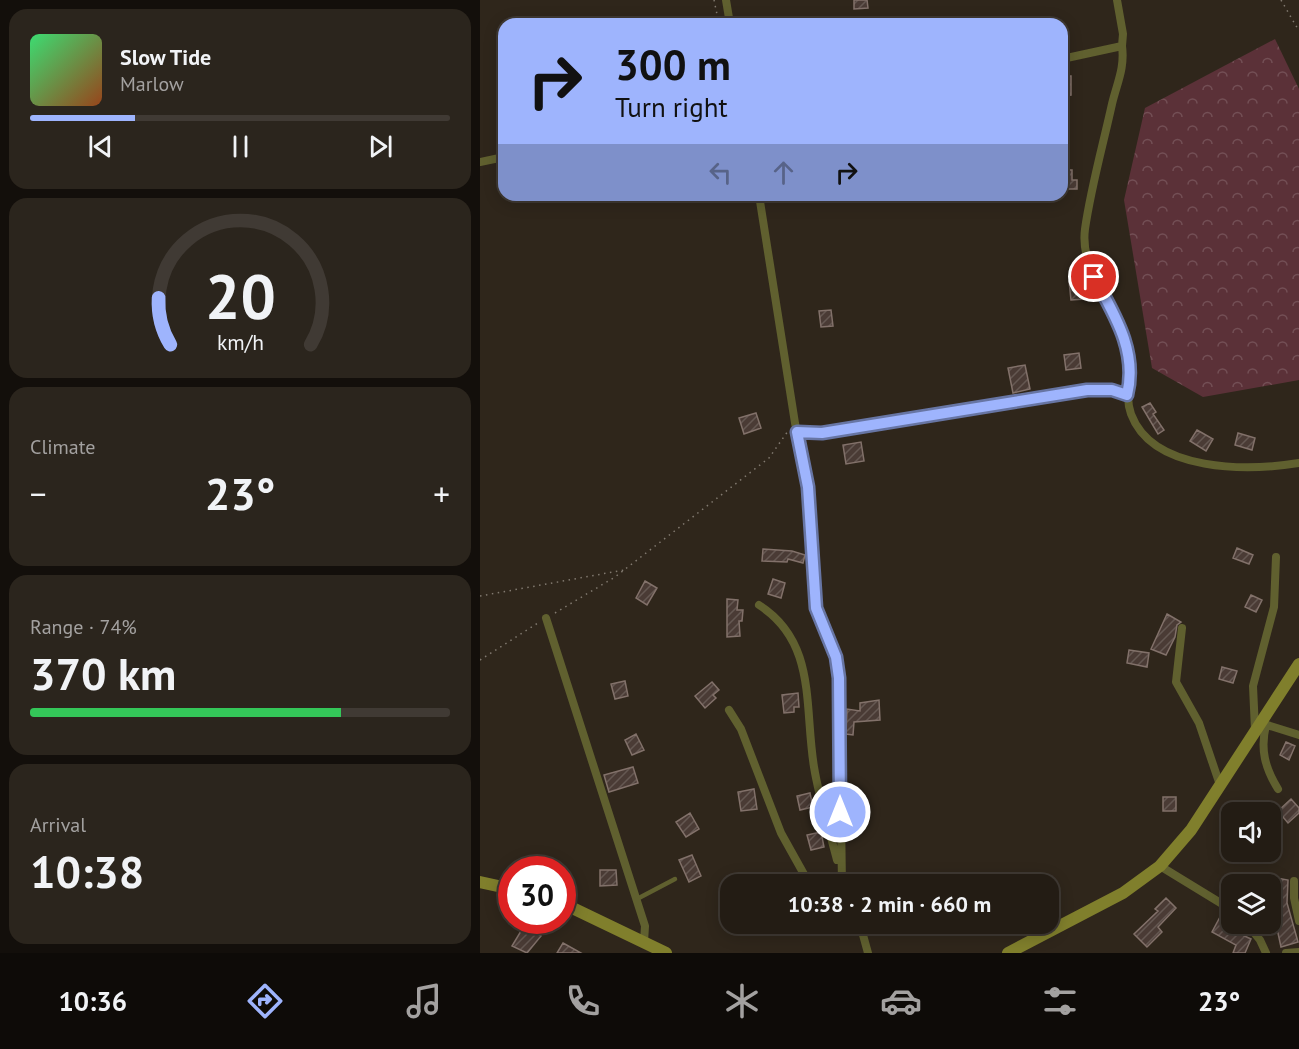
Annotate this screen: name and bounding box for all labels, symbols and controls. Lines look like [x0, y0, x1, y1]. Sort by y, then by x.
text: 300 m [615, 37, 731, 92]
icon: right [516, 42, 594, 120]
text: Slow Tide [120, 43, 211, 71]
text: Marlow [120, 71, 184, 97]
text: Turn right [615, 90, 728, 124]
icon: previous [84, 130, 117, 163]
icon: pause [224, 130, 257, 163]
icon: next [364, 130, 397, 163]
icon: left [704, 156, 737, 189]
icon: ahead [767, 156, 800, 189]
icon: right [830, 156, 863, 189]
pin [1068, 251, 1119, 302]
text: 20 [205, 255, 275, 336]
icon: arrive [1077, 260, 1110, 293]
text: km/h [216, 328, 263, 356]
text: Climate [30, 434, 96, 460]
text: 23° [205, 464, 275, 522]
text: − [30, 472, 47, 515]
text: + [433, 472, 450, 515]
text: Range · 74% [30, 614, 137, 640]
text: 370 km [30, 644, 176, 702]
position arrow [808, 780, 872, 844]
map controls [1221, 802, 1281, 934]
button: sound [1221, 802, 1281, 862]
text: Arrival [30, 812, 86, 838]
text: 10:38 [30, 842, 144, 900]
speed limit sign: 30 [498, 856, 576, 934]
button: layers [1221, 874, 1281, 934]
text: 10:38 · 2 min · 660 m [788, 890, 991, 918]
icon: directions [244, 980, 286, 1022]
icon: music [403, 980, 445, 1022]
icon: phone [562, 980, 604, 1022]
icon: climate [721, 980, 763, 1022]
icon: car [880, 980, 922, 1022]
icon: filters [1039, 980, 1081, 1022]
text: 10:36 [59, 984, 127, 1018]
text: 23° [1198, 984, 1240, 1018]

